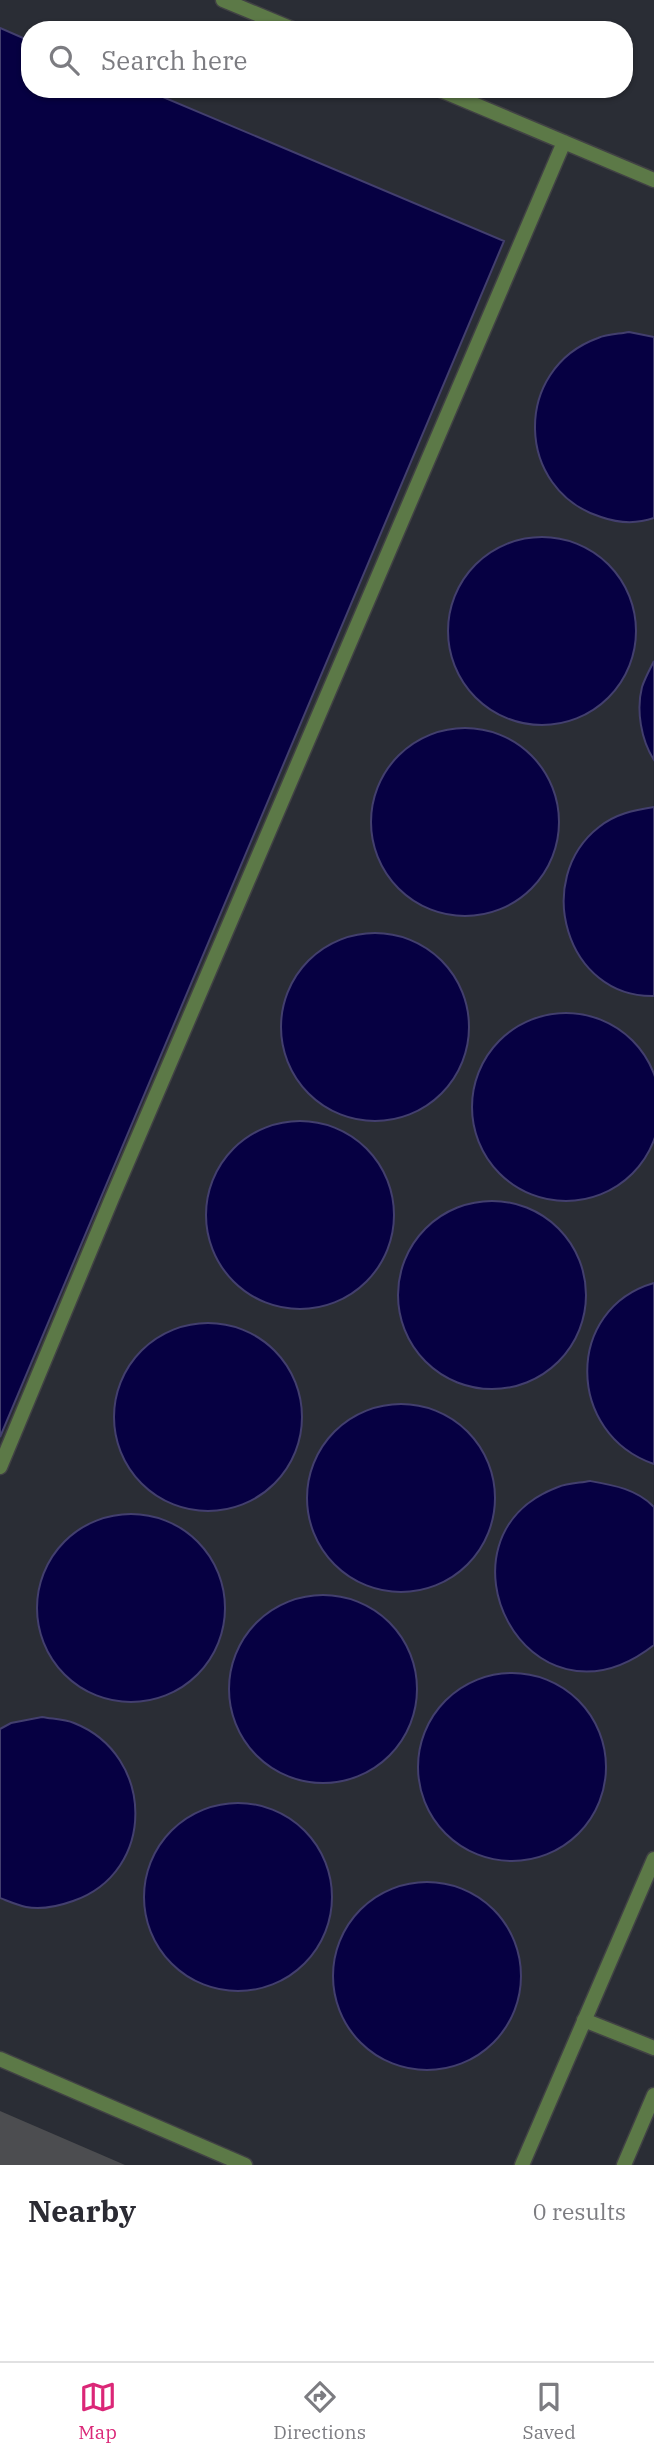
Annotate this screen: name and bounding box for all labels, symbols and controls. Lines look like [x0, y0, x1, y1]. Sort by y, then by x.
search box [21, 21, 633, 98]
icon: search [45, 41, 83, 79]
text: Search here [101, 43, 247, 77]
text: Nearby [28, 2191, 136, 2230]
text: 0 results [533, 2196, 626, 2226]
tab: Map [78, 2378, 117, 2444]
tab: Directions [273, 2378, 366, 2444]
tab: Saved [523, 2378, 576, 2444]

